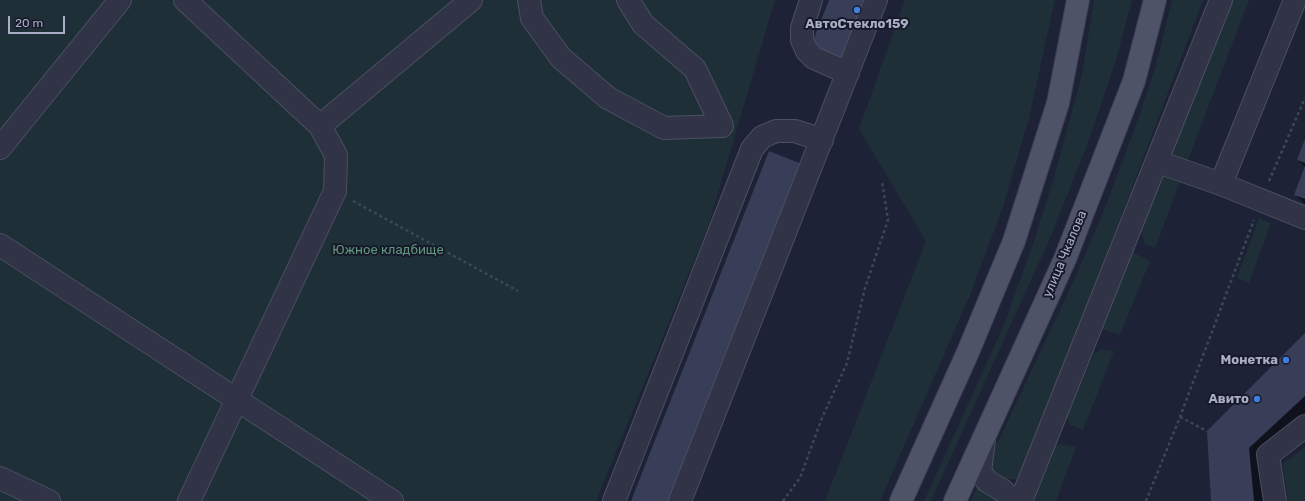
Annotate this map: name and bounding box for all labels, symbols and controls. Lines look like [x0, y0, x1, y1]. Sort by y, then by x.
marker: АвтоСтекло159 [852, 5, 862, 15]
scale bar [10, 8, 67, 34]
text: 20 m [15, 16, 43, 30]
place label: АвтоСтекло159 [805, 16, 909, 32]
street label: улица Чкалова [1040, 208, 1090, 300]
park label: Южное кладбище [332, 242, 444, 258]
place label: Монетка [1221, 352, 1278, 368]
marker: Монетка [1281, 355, 1291, 365]
place label: Авито [1208, 391, 1249, 407]
marker: Авито [1252, 394, 1262, 404]

